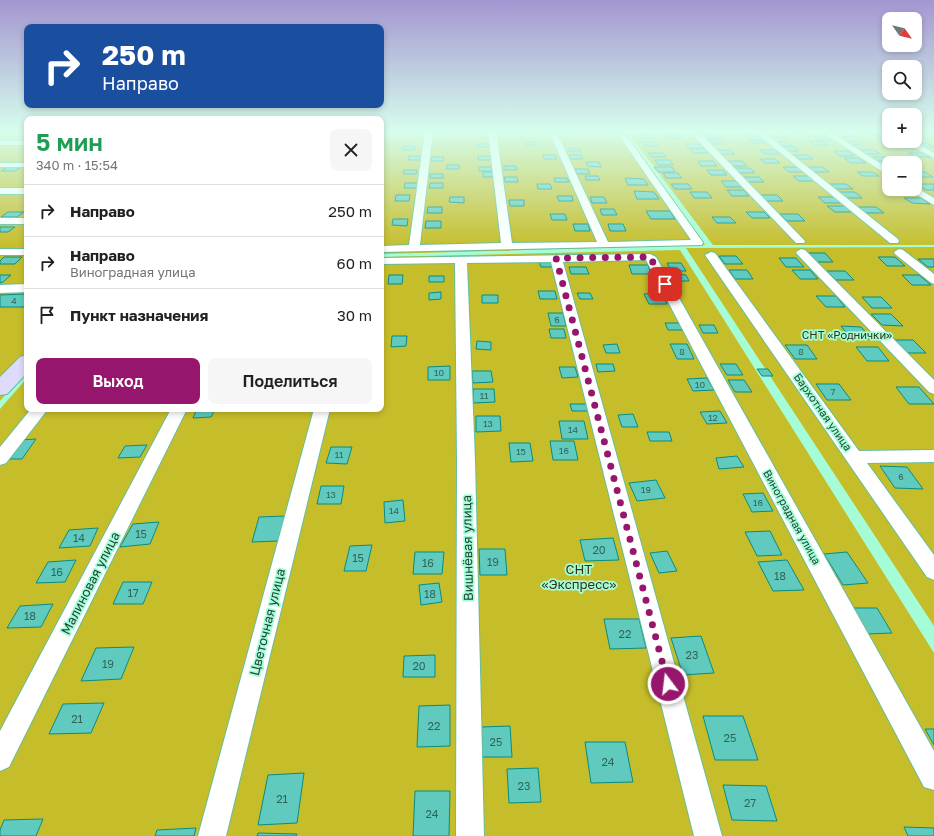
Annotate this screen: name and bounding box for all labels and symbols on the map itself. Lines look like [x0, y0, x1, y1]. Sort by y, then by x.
north arrow [882, 12, 922, 52]
pin [648, 267, 682, 301]
house number: 4 [11, 295, 17, 306]
house number: 6 [554, 314, 560, 325]
park label: СНТ «Роднички» [802, 328, 892, 341]
house number: 8 [679, 346, 685, 357]
house number: 8 [798, 346, 804, 357]
house number: 10 [434, 367, 444, 378]
street label: Бархотная улица [792, 370, 855, 453]
house number: 10 [695, 379, 705, 390]
house number: 7 [831, 386, 836, 397]
house number: 11 [480, 390, 489, 401]
house number: 12 [708, 412, 718, 423]
house number: 13 [483, 418, 493, 429]
house number: 14 [568, 424, 578, 435]
house number: 16 [559, 445, 569, 456]
house number: 15 [516, 446, 526, 457]
house number: 11 [335, 449, 344, 460]
street label: Виноградная улица [761, 467, 824, 566]
house number: 6 [898, 471, 904, 482]
house number: 19 [641, 484, 651, 495]
house number: 13 [326, 489, 336, 500]
street label: Вишнёвая улица [458, 495, 476, 601]
house number: 16 [753, 497, 763, 508]
house number: 14 [389, 505, 399, 516]
house number: 15 [135, 527, 147, 540]
street label: Малиновая улица [57, 529, 123, 637]
house number: 14 [73, 531, 85, 544]
house number: 20 [592, 543, 606, 556]
house number: 15 [352, 551, 364, 564]
house number: 19 [487, 555, 499, 568]
house number: 16 [422, 556, 434, 569]
park label: СНТ «Экспресс» [542, 561, 616, 592]
house number: 16 [51, 565, 63, 578]
street label: Цветочная улица [246, 567, 288, 677]
house number: 18 [774, 569, 786, 582]
house number: 17 [127, 586, 139, 599]
house number: 18 [424, 587, 436, 600]
house number: 18 [24, 609, 36, 622]
house number: 22 [619, 627, 631, 640]
house number: 23 [686, 648, 698, 661]
house number: 19 [102, 657, 114, 670]
house number: 20 [412, 659, 426, 672]
position arrow [647, 663, 689, 705]
house number: 21 [71, 712, 83, 725]
house number: 22 [428, 719, 440, 732]
house number: 25 [724, 731, 736, 744]
house number: 25 [490, 735, 502, 748]
house number: 24 [601, 755, 615, 768]
house number: 23 [518, 779, 530, 792]
house number: 21 [276, 792, 288, 805]
house number: 27 [744, 796, 756, 809]
house number: 24 [425, 807, 439, 820]

